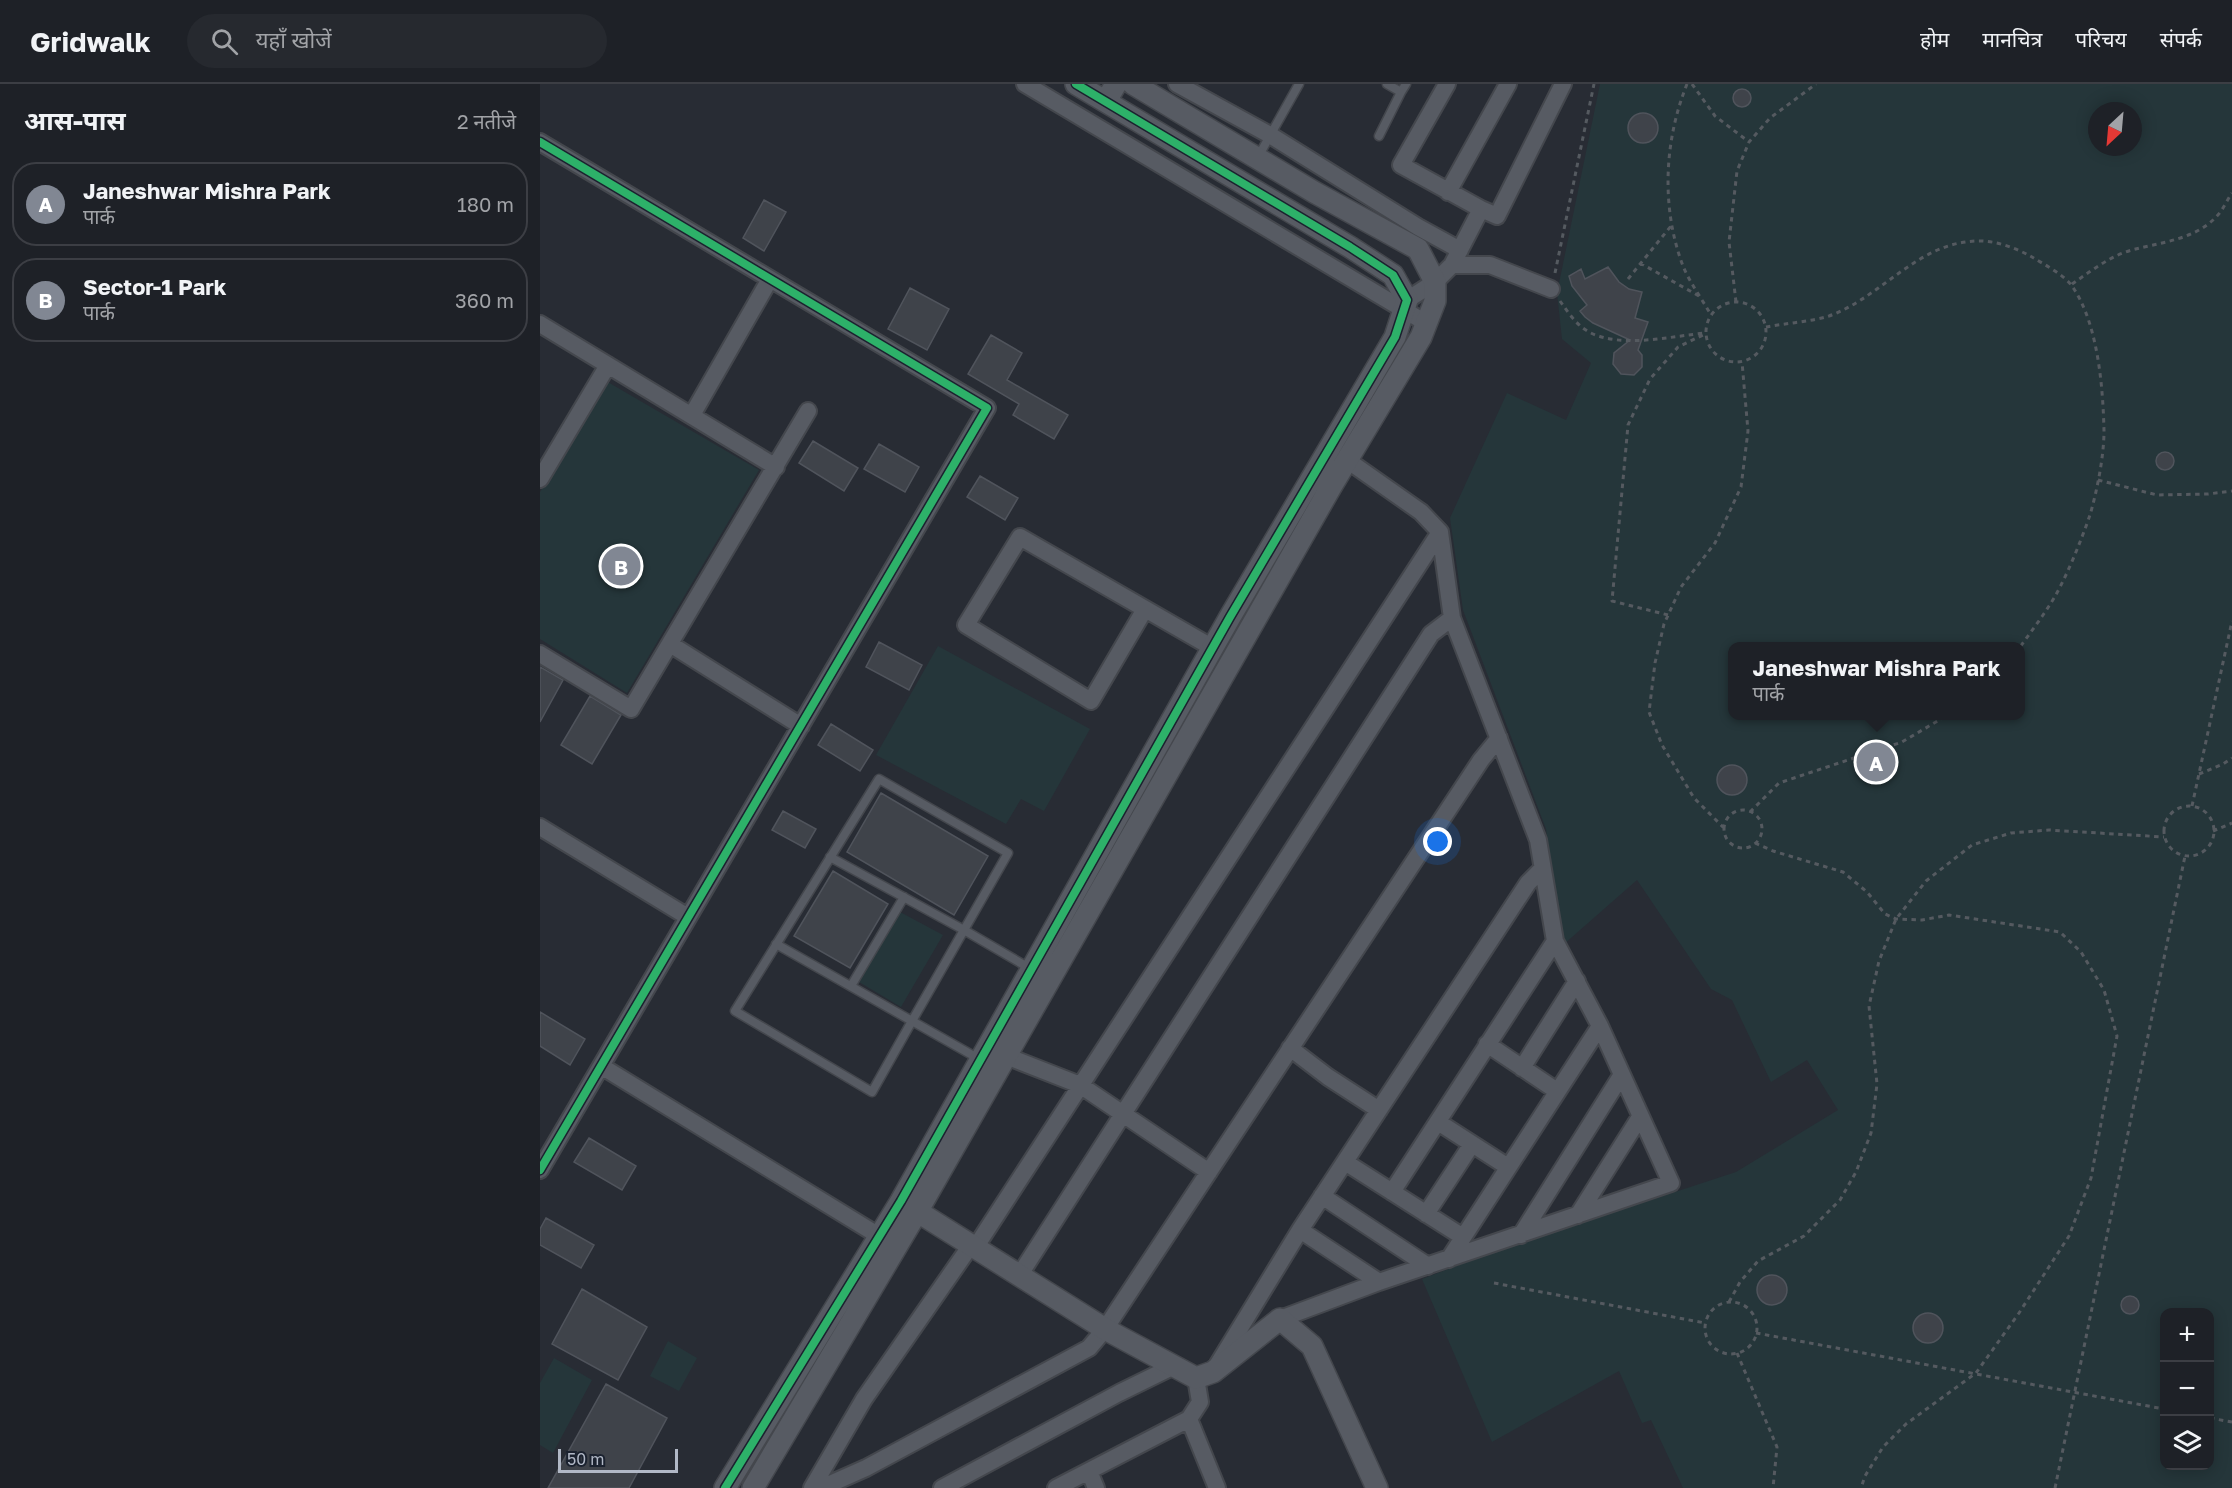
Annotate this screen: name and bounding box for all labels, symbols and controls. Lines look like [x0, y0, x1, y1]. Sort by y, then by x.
search box [187, 14, 607, 68]
text: Gridwalk [30, 25, 151, 58]
icon: search [208, 25, 241, 58]
text: यहाँ खोजें [256, 26, 331, 53]
text: होम [1920, 26, 1949, 52]
text: मानचित्र [1982, 26, 2042, 52]
text: परिचय [2075, 26, 2127, 52]
text: संपर्क [2160, 26, 2202, 52]
north arrow [2088, 102, 2142, 156]
text: आस-पास [24, 105, 126, 136]
text: 2 नतीजे [457, 109, 516, 133]
text: Janeshwar Mishra Park [83, 177, 331, 204]
text: A [38, 192, 53, 216]
text: 180 m [457, 192, 514, 216]
text: पार्क [83, 204, 115, 228]
text: Sector-1 Park [83, 273, 227, 300]
text: B [38, 288, 53, 312]
text: 360 m [455, 288, 514, 312]
text: पार्क [83, 300, 115, 324]
pin: B [602, 544, 640, 588]
popup [1728, 642, 2025, 720]
text: Janeshwar Mishra Park [1753, 654, 2000, 681]
text: पार्क [1753, 681, 1784, 705]
pin: A [1856, 740, 1896, 784]
your location [1423, 827, 1452, 856]
map controls [2160, 1308, 2214, 1470]
button: + [2160, 1308, 2214, 1362]
button: − [2160, 1362, 2214, 1416]
button: layers [2160, 1416, 2214, 1470]
scale bar [558, 1446, 678, 1474]
text: 50 m [567, 1449, 604, 1469]

